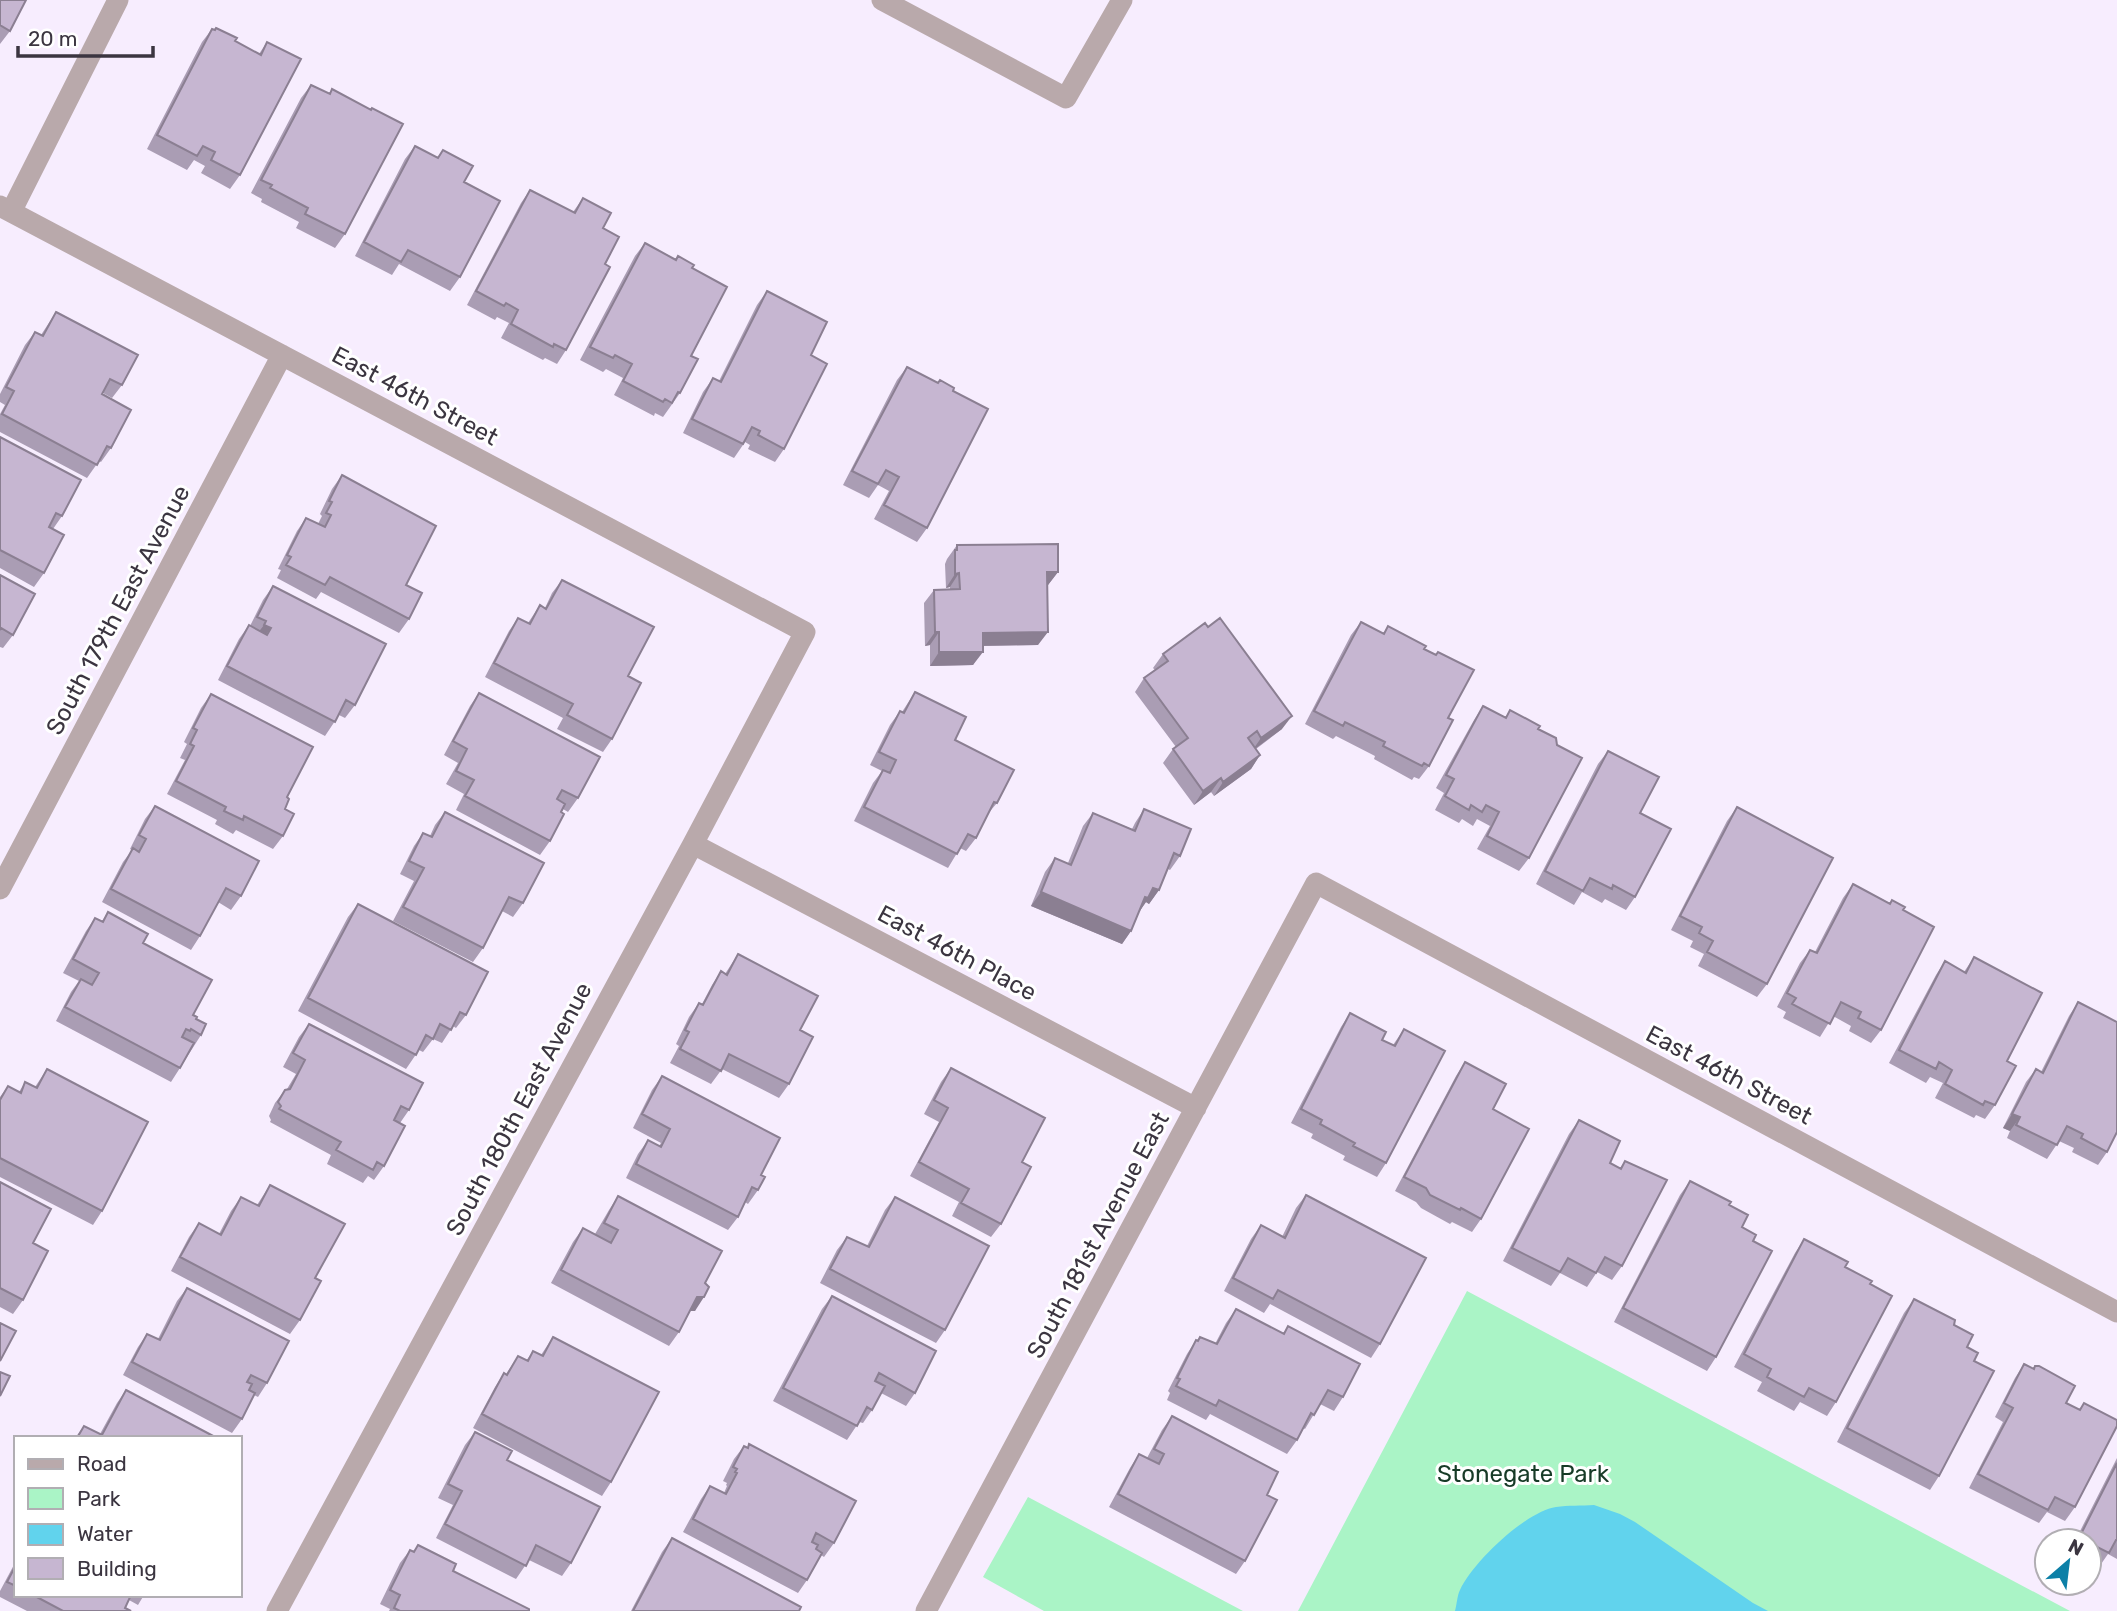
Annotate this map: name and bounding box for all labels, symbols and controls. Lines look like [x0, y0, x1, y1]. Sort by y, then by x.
scale bar [18, 14, 152, 58]
text: 20 m [28, 26, 77, 51]
street label: East 46th Street [327, 340, 503, 452]
street label: South 179th East Avenue [40, 481, 196, 739]
street label: East 46th Place [873, 899, 1041, 1007]
street label: South 180th East Avenue [440, 978, 598, 1240]
street label: East 46th Street [1641, 1019, 1817, 1131]
street label: South 181st Avenue East [1021, 1107, 1175, 1363]
legend [14, 1436, 242, 1597]
text: Road [77, 1451, 127, 1476]
park label: Stonegate Park [1437, 1460, 1610, 1488]
text: Park [77, 1486, 121, 1511]
text: Water [77, 1521, 133, 1546]
north arrow [2033, 1527, 2103, 1597]
text: N [2064, 1534, 2087, 1561]
text: Building [77, 1556, 157, 1581]

